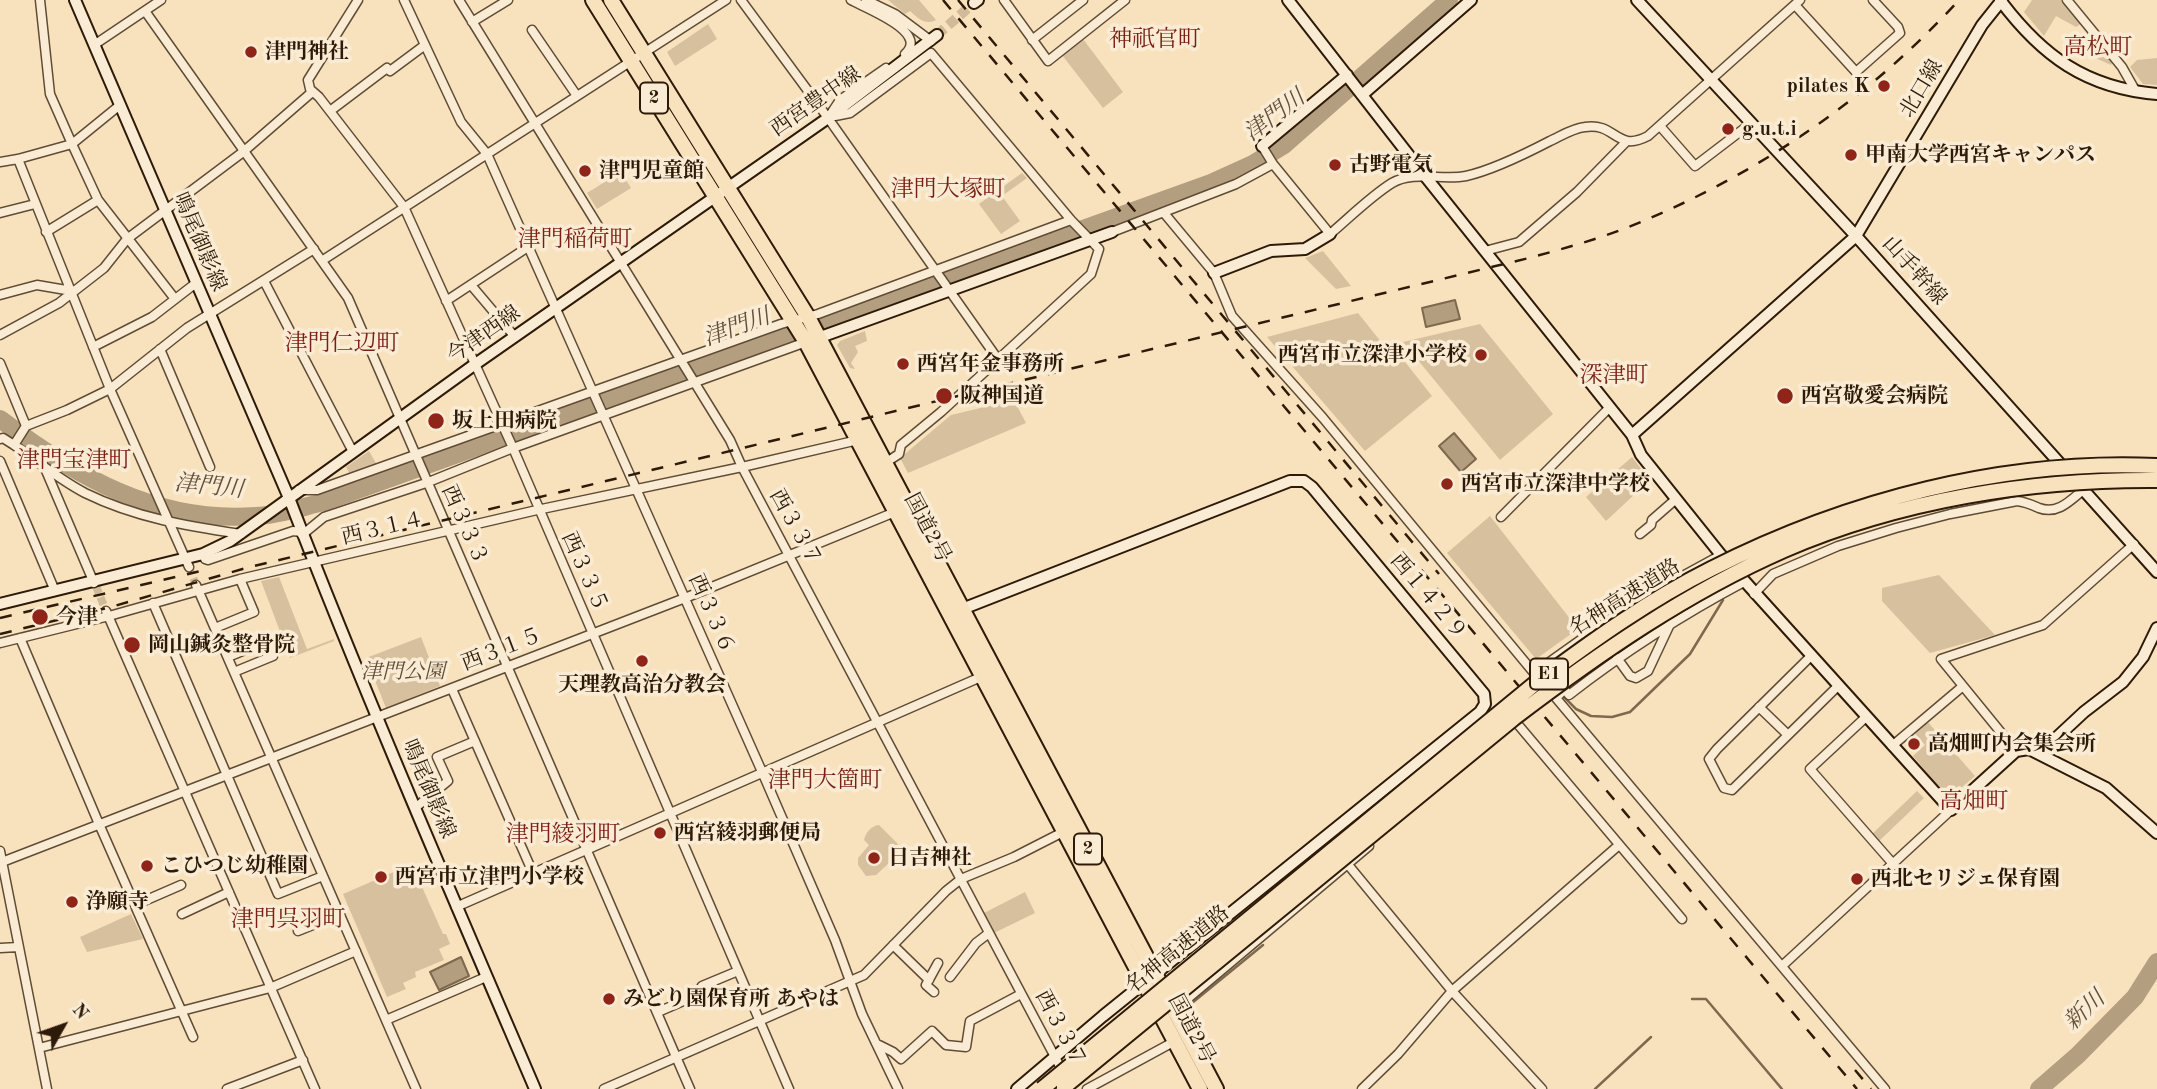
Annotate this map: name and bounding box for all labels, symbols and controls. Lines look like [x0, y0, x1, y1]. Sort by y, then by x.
district label: 神祇官町 [1109, 26, 1201, 54]
district label: 高松町 [2064, 34, 2132, 62]
place label: 津門神社 [265, 39, 349, 65]
marker: 津門神社 [243, 44, 259, 60]
street label: 北口線 [1895, 56, 1949, 122]
street label: 西宮豊中線 [766, 62, 866, 142]
place label: pilates K [1787, 73, 1870, 99]
marker: pilates K [1876, 78, 1892, 94]
road number: 2 [640, 82, 668, 114]
water label: 津門川 [1239, 84, 1311, 148]
place label: g.u.t.i [1742, 116, 1797, 142]
marker: g.u.t.i [1720, 121, 1736, 137]
place label: 甲南大学西宮キャンパス [1865, 142, 2096, 168]
marker: 甲南大学西宮キャンパス [1843, 147, 1859, 163]
place label: 古野電気 [1349, 152, 1433, 178]
marker: 古野電気 [1327, 157, 1343, 173]
place label: 津門児童館 [599, 158, 704, 184]
marker: 津門児童館 [577, 163, 593, 179]
district label: 津門大塚町 [891, 176, 1005, 204]
street label: 鳴尾御影線 [167, 189, 231, 295]
district label: 津門稲荷町 [518, 226, 632, 254]
street label: 山手幹線 [1877, 231, 1951, 311]
street label: 今津西線 [442, 301, 526, 369]
water label: 津門川 [700, 303, 774, 353]
district label: 津門仁辺町 [285, 330, 399, 358]
place label: 西宮市立深津小学校 [1278, 342, 1467, 368]
marker: 西宮市立深津小学校 [1473, 347, 1489, 363]
place label: 西宮年金事務所 [917, 351, 1064, 377]
marker: 西宮年金事務所 [895, 356, 911, 372]
district label: 深津町 [1580, 362, 1648, 390]
place label: 阪神国道 [960, 383, 1044, 409]
place label: 西宮敬愛会病院 [1801, 383, 1948, 409]
marker: 阪神国道 [934, 386, 954, 406]
marker: 西宮敬愛会病院 [1775, 386, 1795, 406]
place label: 坂上田病院 [452, 408, 557, 434]
marker: 坂上田病院 [426, 411, 446, 431]
district label: 津門宝津町 [17, 447, 131, 475]
water label: 津門川 [173, 470, 245, 504]
place label: 西宮市立深津中学校 [1461, 471, 1650, 497]
marker: 西宮市立深津中学校 [1439, 476, 1455, 492]
street label: 西３３３ [435, 482, 493, 568]
street label: 西３３７ [764, 485, 826, 571]
street label: 国道2号 [898, 489, 956, 567]
street label: 西３１４ [339, 507, 427, 551]
street label: 西３３５ [555, 529, 613, 615]
street label: 西１４２９ [1385, 549, 1471, 645]
street label: 名神高速道路 [1565, 554, 1685, 642]
street label: 西３３６ [682, 571, 740, 657]
place label: 今津 [56, 604, 98, 630]
marker: 今津 [30, 607, 50, 627]
street label: 西３１５ [458, 623, 546, 677]
place label: 岡山鍼灸整骨院 [148, 632, 295, 658]
marker: 岡山鍼灸整骨院 [122, 635, 142, 655]
marker: 天理教高治分教会 [634, 653, 650, 669]
park label: 津門公園 [361, 659, 445, 685]
road number: E1 [1530, 659, 1568, 690]
place label: 天理教高治分教会 [558, 672, 726, 698]
place label: 高畑町内会集会所 [1928, 731, 2096, 757]
street label: 鳴尾御影線 [396, 736, 460, 842]
marker: 高畑町内会集会所 [1906, 736, 1922, 752]
district label: 津門大箇町 [768, 767, 882, 795]
district label: 高畑町 [1940, 788, 2008, 816]
place label: 西宮綾羽郵便局 [674, 820, 821, 846]
district label: 津門綾羽町 [506, 821, 620, 849]
marker: 西宮綾羽郵便局 [652, 825, 668, 841]
road number: 2 [1074, 834, 1102, 864]
place label: 日吉神社 [888, 845, 972, 871]
marker: 日吉神社 [866, 850, 882, 866]
place label: こひつじ幼稚園 [161, 853, 308, 879]
marker: こひつじ幼稚園 [139, 858, 155, 874]
place label: 西宮市立津門小学校 [395, 864, 584, 890]
place label: 西北セリジェ保育園 [1871, 866, 2060, 892]
marker: 西宮市立津門小学校 [373, 869, 389, 885]
marker: 西北セリジェ保育園 [1849, 871, 1865, 887]
place label: 浄願寺 [86, 889, 149, 915]
marker: 浄願寺 [64, 894, 80, 910]
street label: 名神高速道路 [1121, 901, 1235, 999]
district label: 津門呉羽町 [231, 906, 345, 934]
water label: 新川 [2059, 985, 2111, 1037]
place label: みどり園保育所 あやは [623, 986, 839, 1012]
street label: 西３３７ [1029, 986, 1091, 1072]
street label: 国道2号 [1162, 990, 1220, 1068]
north arrow [28, 991, 98, 1061]
marker: みどり園保育所 あやは [601, 991, 617, 1007]
text: N [68, 1001, 91, 1024]

